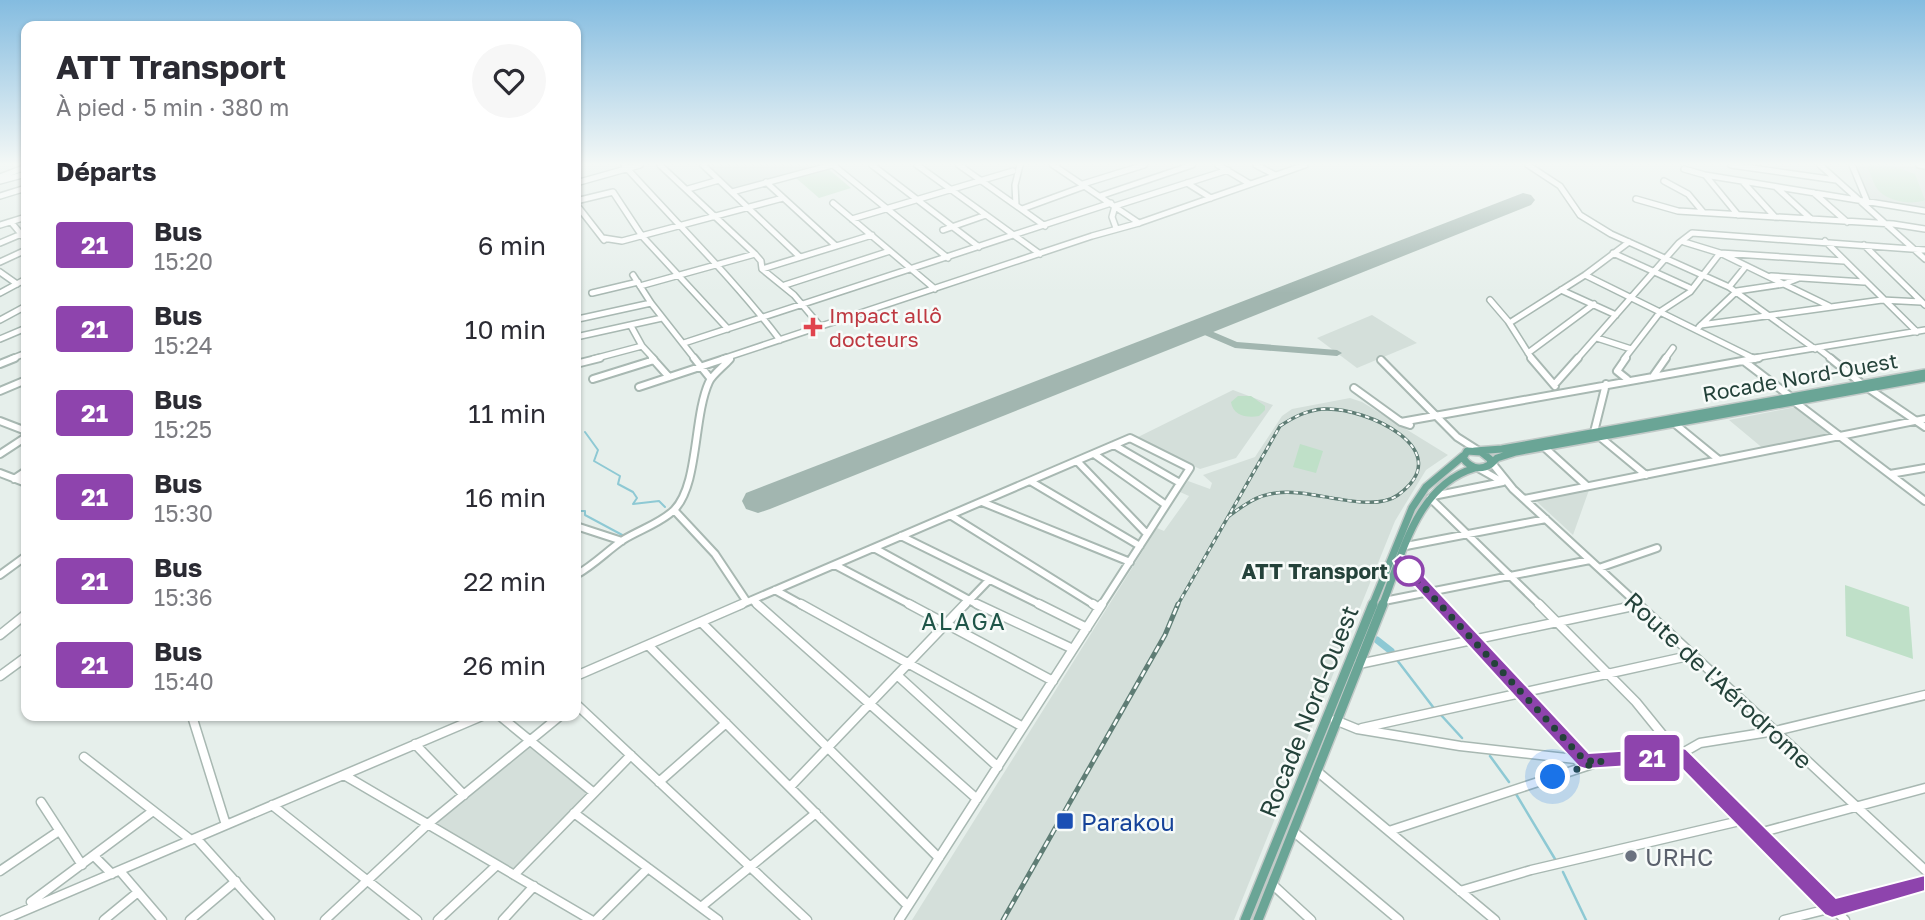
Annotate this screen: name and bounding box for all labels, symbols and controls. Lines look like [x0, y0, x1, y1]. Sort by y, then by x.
button: heart [472, 44, 546, 118]
text: ATT Transport [56, 47, 286, 86]
text: À pied · 5 min · 380 m [56, 93, 289, 121]
text: Départs [56, 156, 157, 187]
text: Bus [154, 216, 202, 247]
text: 21 [81, 230, 108, 259]
text: 6 min [478, 230, 546, 261]
text: 15:20 [154, 247, 213, 275]
text: Bus [154, 300, 202, 331]
place label: Impact allô docteurs [829, 302, 942, 352]
text: 21 [81, 314, 108, 343]
text: 10 min [465, 314, 546, 345]
marker: Impact allô docteurs [803, 317, 823, 337]
text: 15:24 [154, 331, 213, 359]
street label: Rocade Nord-Ouest [1700, 347, 1900, 407]
text: Bus [154, 384, 202, 415]
text: 21 [81, 398, 108, 427]
text: 11 min [468, 398, 546, 429]
text: 15:25 [154, 415, 212, 443]
text: Bus [154, 468, 202, 499]
text: 21 [81, 482, 108, 511]
text: 16 min [465, 482, 546, 513]
text: 15:30 [154, 499, 213, 527]
text: Bus [154, 552, 202, 583]
marker: ATT Transport [1394, 556, 1424, 586]
place label: ATT Transport [1242, 558, 1388, 584]
text: 21 [81, 566, 108, 595]
text: 22 min [463, 566, 546, 597]
text: 15:36 [154, 583, 213, 611]
street label: Route de l'Aérodrome [1619, 586, 1819, 774]
street label: Rocade Nord-Ouest [1252, 601, 1364, 821]
district label: ALAGA [921, 607, 1007, 635]
text: Bus [154, 636, 202, 667]
text: 21 [81, 650, 108, 679]
text: 26 min [463, 650, 546, 681]
text: 15:40 [154, 667, 214, 695]
line badge: 21 [1620, 735, 1684, 781]
text: 21 [1639, 743, 1666, 772]
your location [1535, 759, 1570, 794]
place label: Parakou [1081, 807, 1175, 836]
marker: Parakou [1055, 811, 1075, 831]
place label: URHC [1645, 842, 1713, 871]
marker: URHC [1623, 848, 1639, 864]

